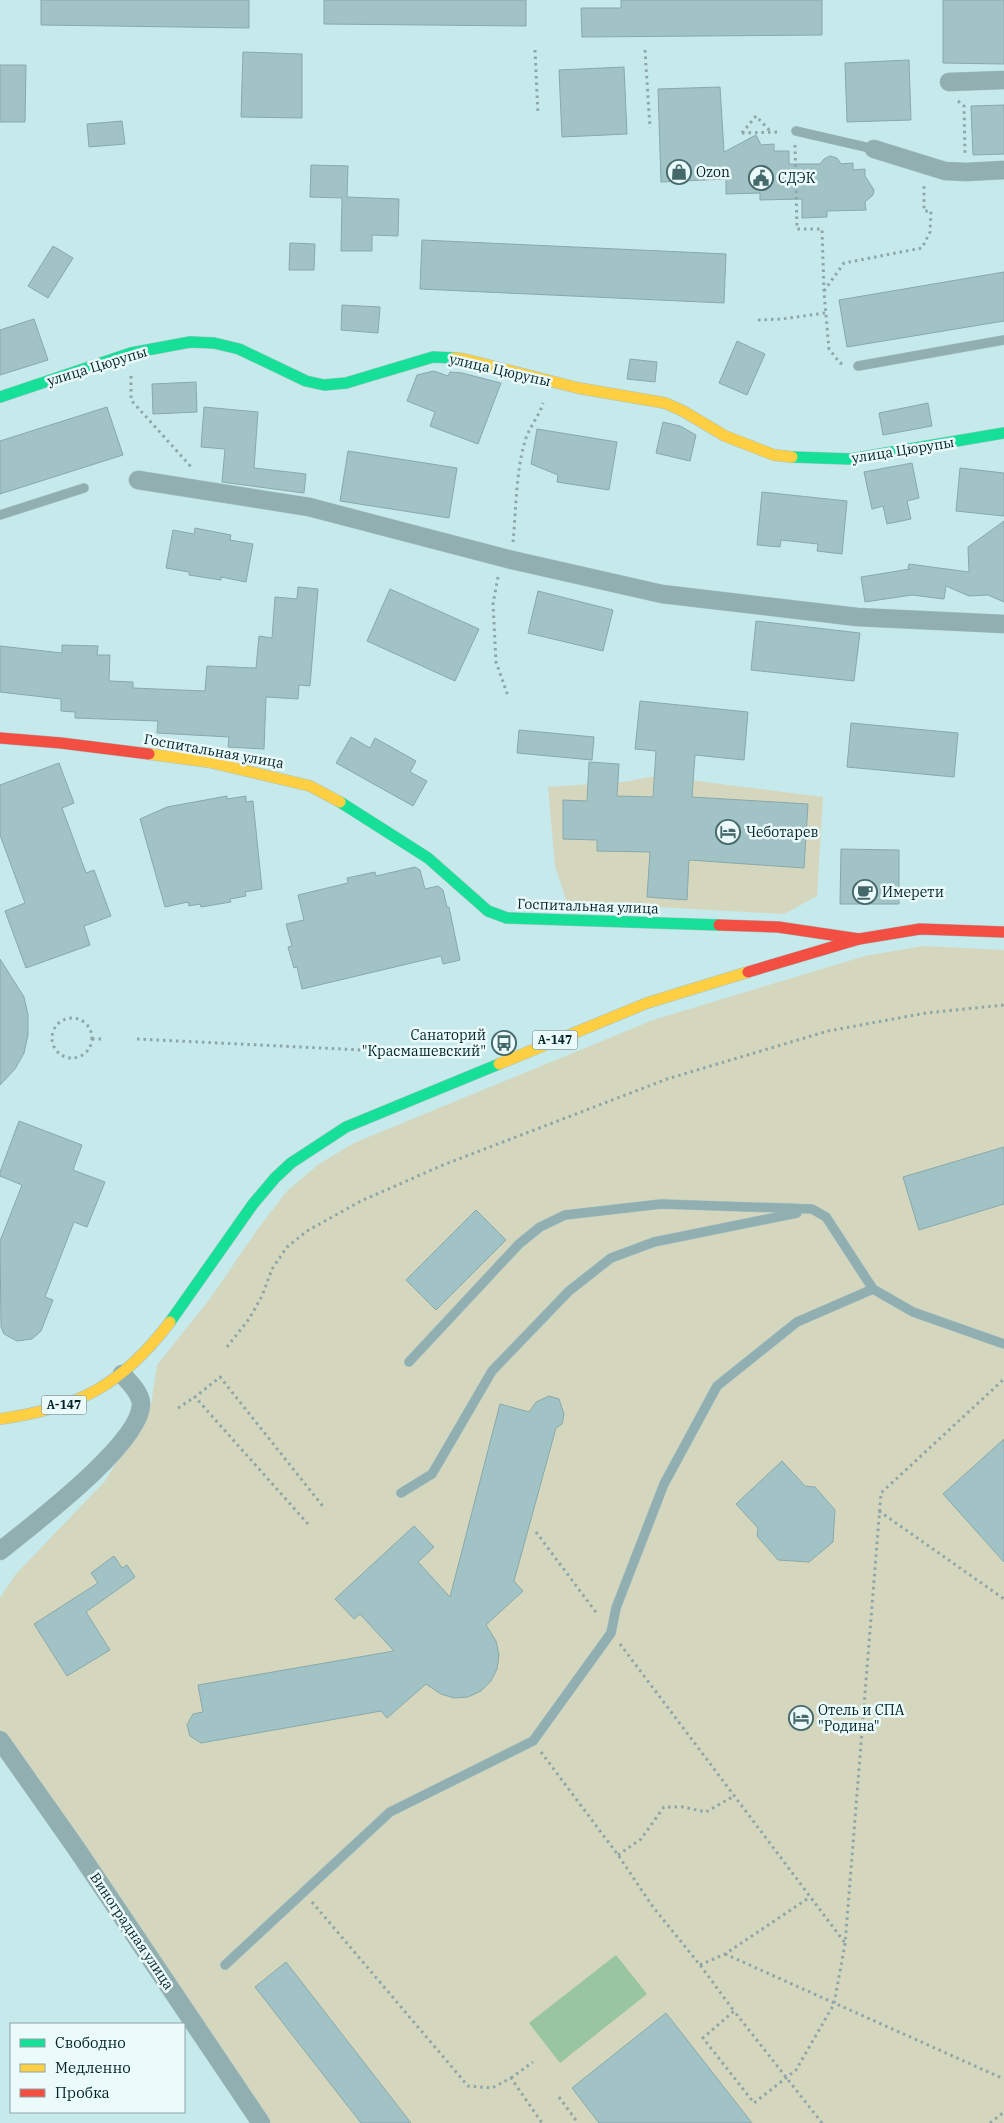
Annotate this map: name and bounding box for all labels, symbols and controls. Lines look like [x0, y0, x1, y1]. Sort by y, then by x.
shop icon: Ozon [666, 159, 692, 185]
place label: Ozon [696, 163, 730, 181]
public building icon: СДЭК [748, 165, 774, 191]
place label: СДЭК [778, 169, 816, 187]
street label: улица Цюрупы [45, 342, 149, 390]
street label: улица Цюрупы [447, 350, 553, 390]
street label: улица Цюрупы [850, 433, 956, 467]
street label: Госпитальная улица [143, 730, 286, 772]
hotel icon: Чеботарев [715, 819, 741, 845]
place label: Чеботарев [746, 823, 818, 841]
cafe icon: Имерети [852, 879, 878, 905]
place label: Имерети [882, 883, 944, 901]
street label: Госпитальная улица [517, 895, 660, 917]
place label: Санаторий "Красмашевский" [362, 1026, 486, 1060]
bus stop icon: Санаторий "Красмашевский" [491, 1030, 517, 1056]
road number: А-147 [532, 1030, 578, 1050]
road number: А-147 [42, 1396, 86, 1414]
place label: Отель и СПА "Родина" [818, 1701, 905, 1735]
hotel icon: Отель и СПА "Родина" [788, 1705, 814, 1731]
street label: Виноградная улица [86, 1869, 178, 1993]
legend [10, 2023, 185, 2113]
text: Свободно [55, 2033, 126, 2052]
text: Медленно [55, 2058, 131, 2077]
text: Пробка [55, 2083, 110, 2102]

